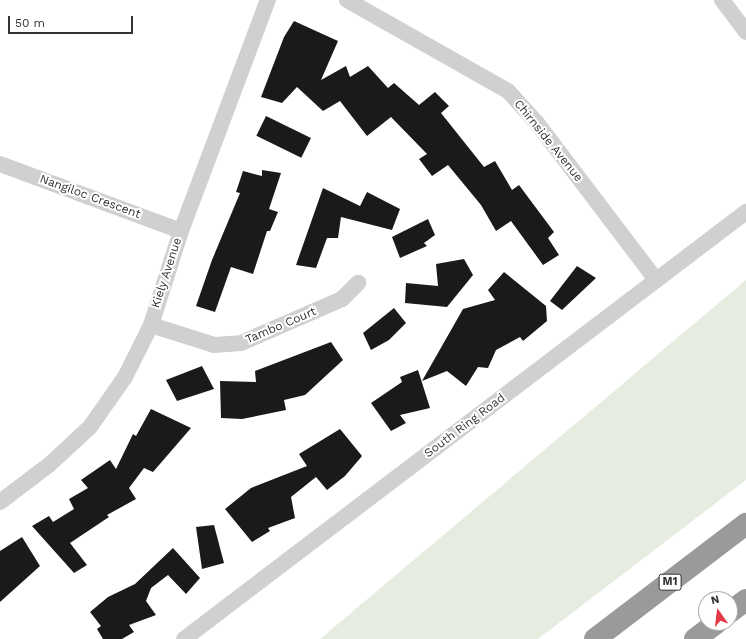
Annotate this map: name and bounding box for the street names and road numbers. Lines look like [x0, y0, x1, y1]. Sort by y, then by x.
street label: Chirnside Avenue [510, 97, 586, 185]
street label: Nangiloc Crescent [38, 172, 142, 222]
street label: Kiely Avenue [149, 236, 185, 310]
street label: Tambo Court [243, 305, 319, 347]
street label: South Ring Road [422, 391, 508, 461]
road number: M1 [658, 573, 682, 591]

